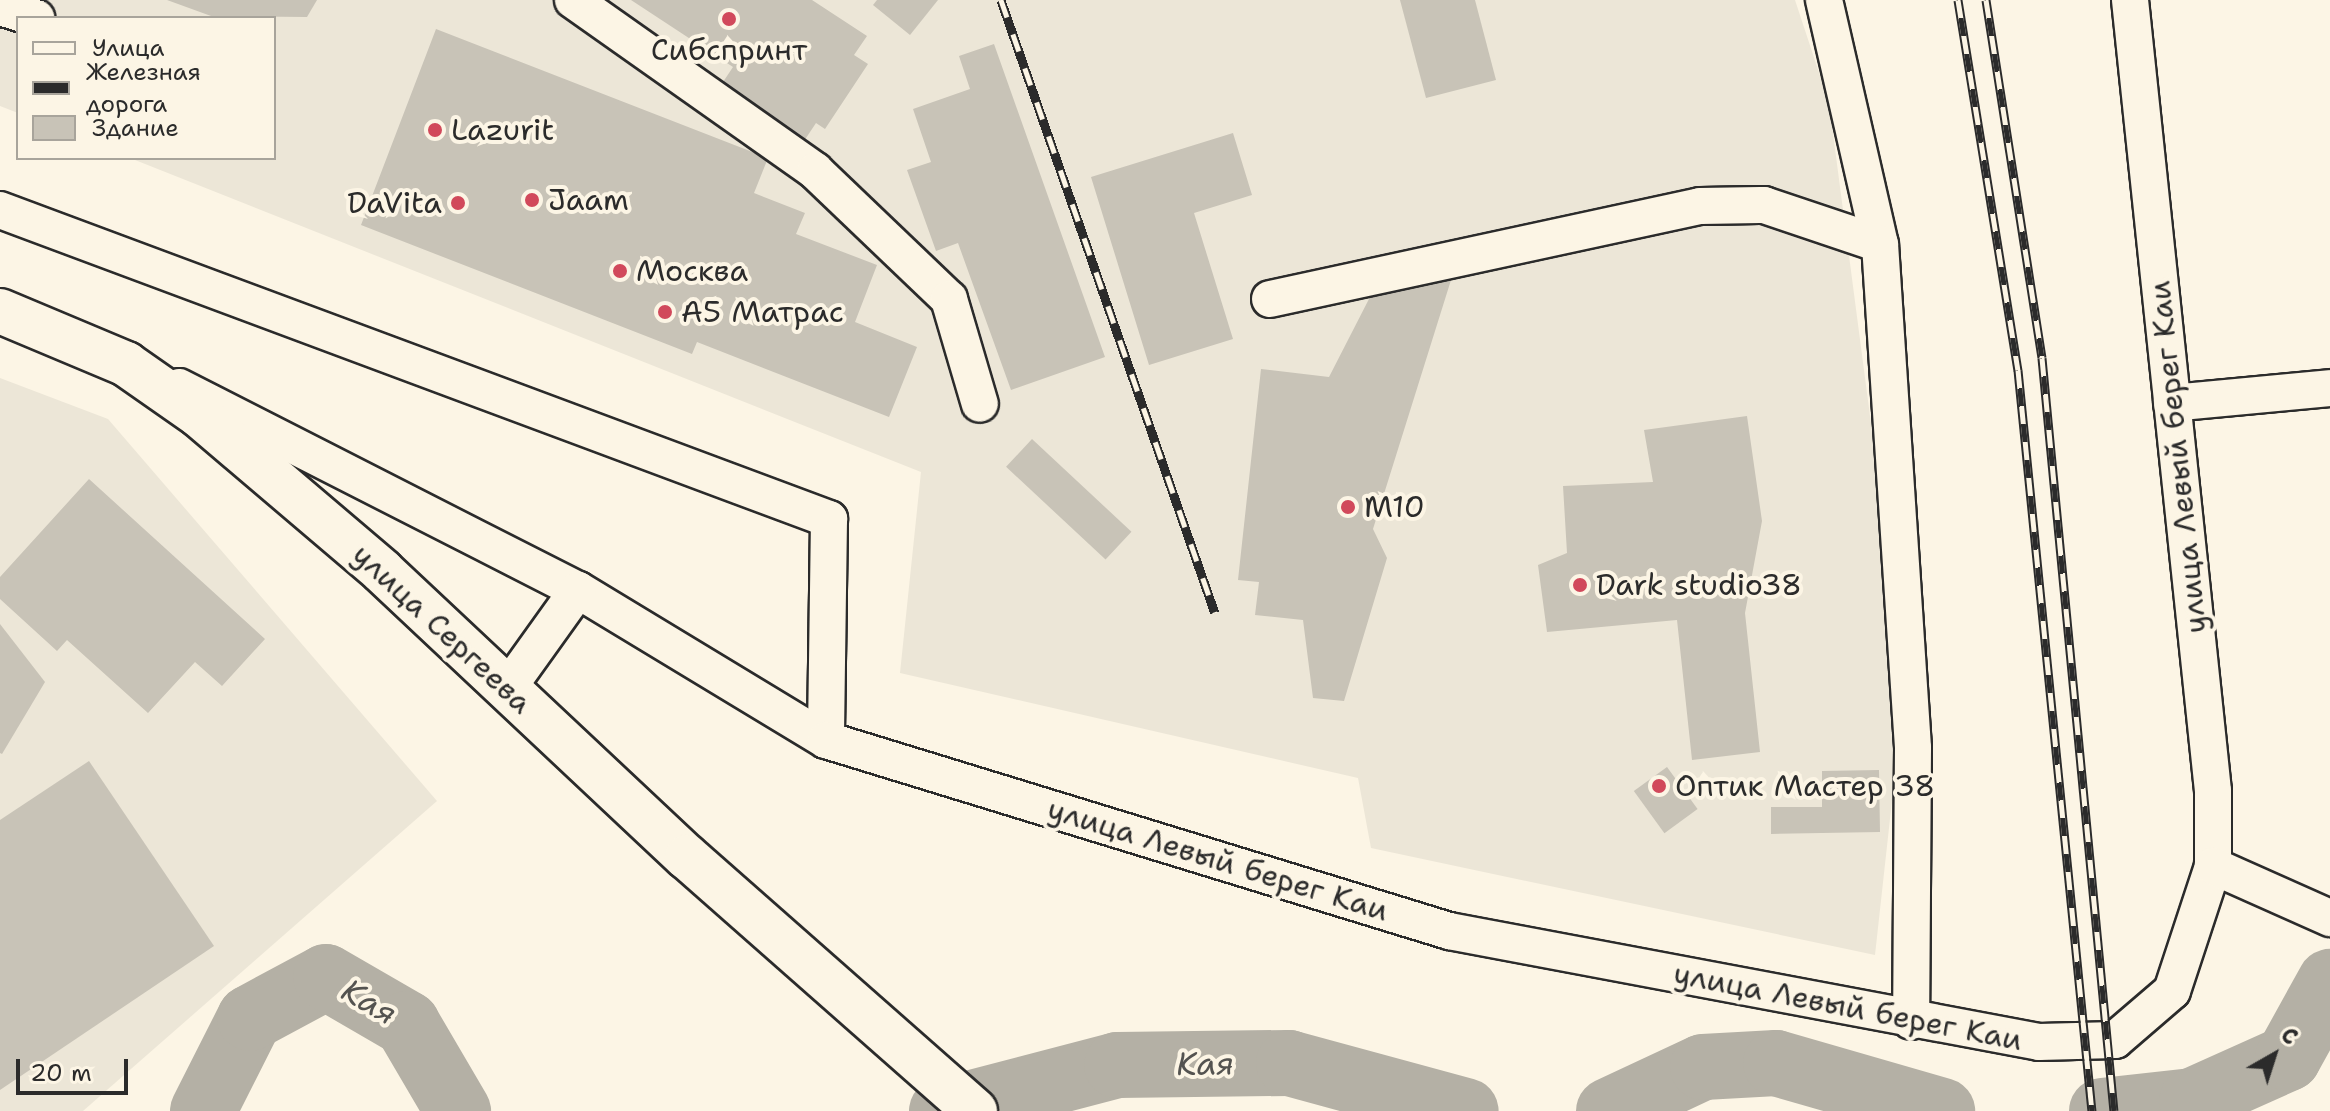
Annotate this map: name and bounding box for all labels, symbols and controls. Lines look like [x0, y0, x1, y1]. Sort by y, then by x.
marker: Сибспринт [720, 10, 738, 28]
legend [16, 16, 276, 160]
text: Улица [92, 32, 165, 64]
place label: Сибспринт [651, 32, 807, 68]
text: Железная дорога [86, 56, 201, 120]
text: Здание [92, 112, 179, 144]
place label: Lazurit [451, 112, 554, 148]
marker: Lazurit [426, 121, 444, 139]
place label: Jaam [548, 182, 629, 218]
place label: DaVita [347, 185, 442, 221]
marker: Jaam [523, 191, 541, 209]
marker: DaVita [449, 194, 467, 212]
place label: Москва [636, 253, 748, 289]
marker: Москва [611, 262, 629, 280]
street label: улица Левый берег Каи [2142, 279, 2214, 635]
place label: А5 Матрас [681, 294, 844, 330]
marker: А5 Матрас [656, 303, 674, 321]
place label: M10 [1364, 489, 1425, 525]
marker: M10 [1339, 498, 1357, 516]
street label: улица Сергеева [345, 537, 539, 721]
place label: Dark studio38 [1596, 567, 1802, 603]
marker: Dark studio38 [1571, 576, 1589, 594]
place label: Оптик Мастер 38 [1675, 768, 1935, 804]
marker: Оптик Мастер 38 [1650, 777, 1668, 795]
street label: улица Левый берег Каи [1043, 791, 1393, 929]
street label: улица Левый берег Каи [1671, 956, 2025, 1058]
water label: Кая [335, 971, 403, 1033]
north arrow [2234, 1015, 2314, 1095]
text: С [2275, 1020, 2304, 1051]
scale bar [20, 1043, 132, 1093]
water label: Кая [1176, 1044, 1234, 1084]
text: 20 m [30, 1057, 92, 1089]

